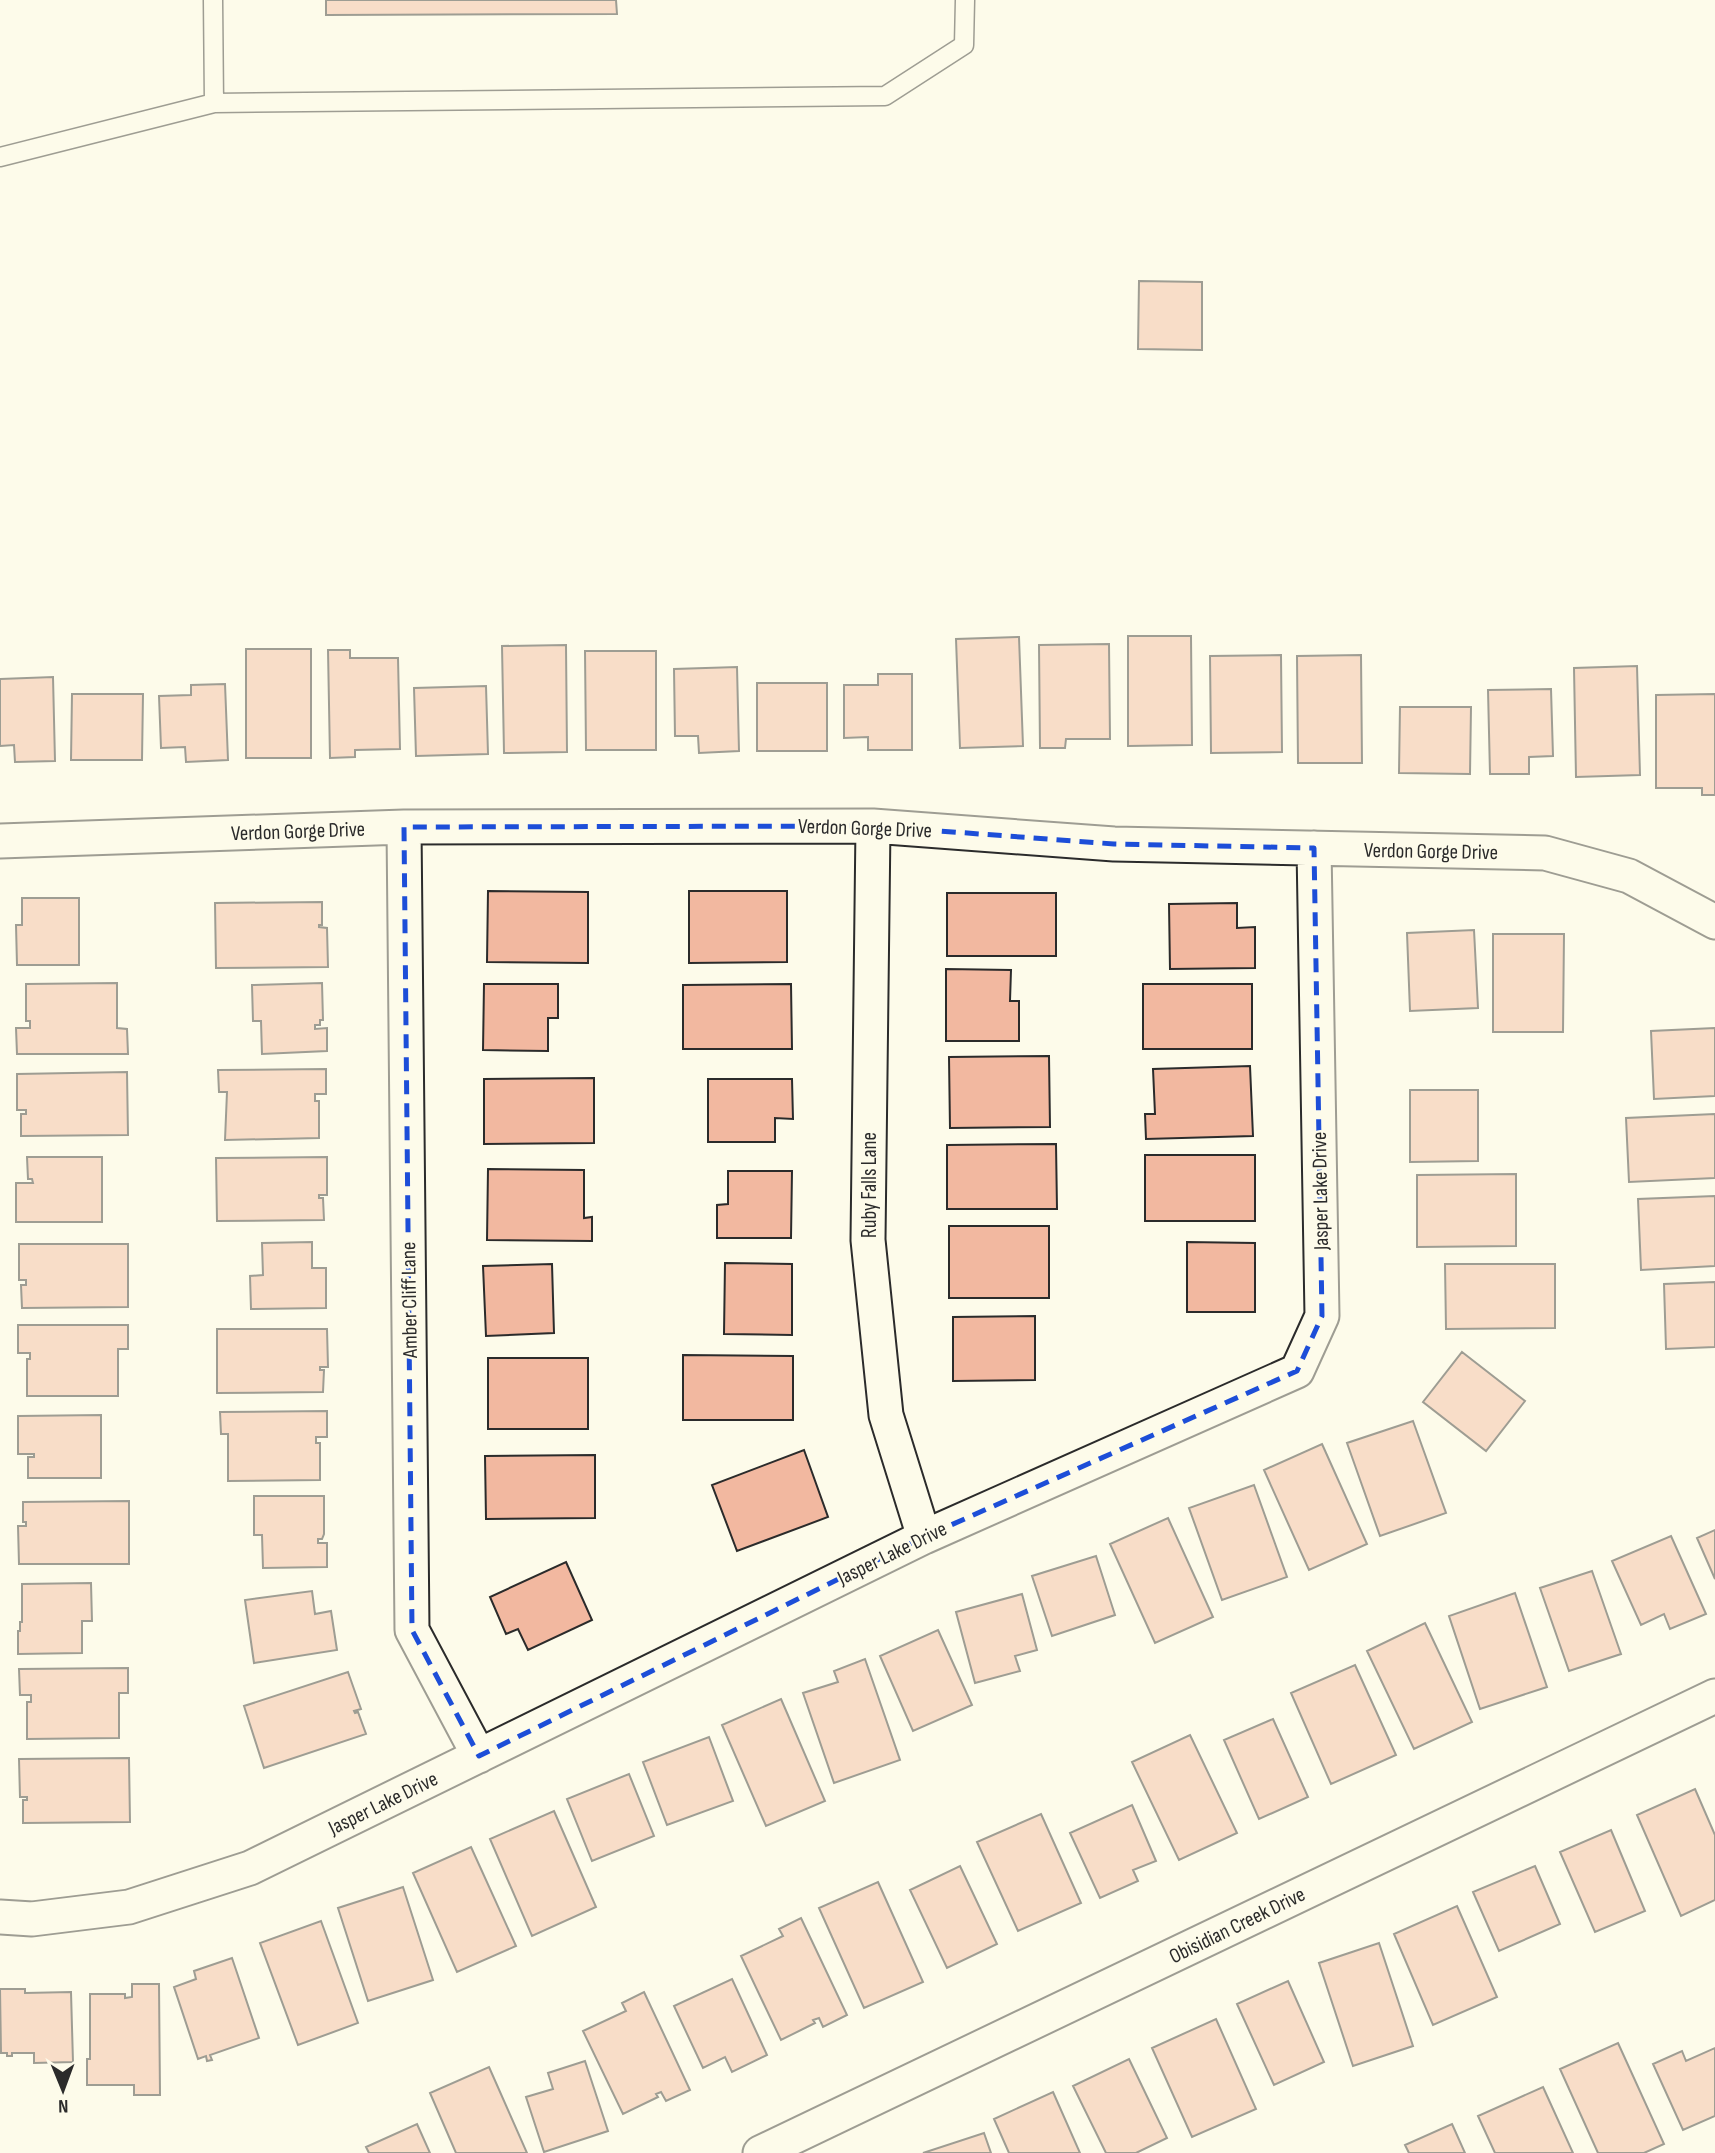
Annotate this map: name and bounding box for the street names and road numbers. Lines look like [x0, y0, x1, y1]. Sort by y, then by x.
street label: Verdon Gorge Drive [798, 814, 932, 843]
street label: Verdon Gorge Drive [231, 817, 365, 846]
street label: Verdon Gorge Drive [1364, 838, 1498, 865]
street label: Ruby Falls Lane [857, 1132, 882, 1238]
street label: Jasper Lake Drive [1307, 1132, 1334, 1251]
street label: Amber Cliff Lane [396, 1242, 423, 1359]
street label: Jasper Lake Drive [833, 1516, 951, 1591]
street label: Jasper Lake Drive [324, 1766, 442, 1841]
street label: Obisidian Creek Drive [1165, 1882, 1309, 1969]

